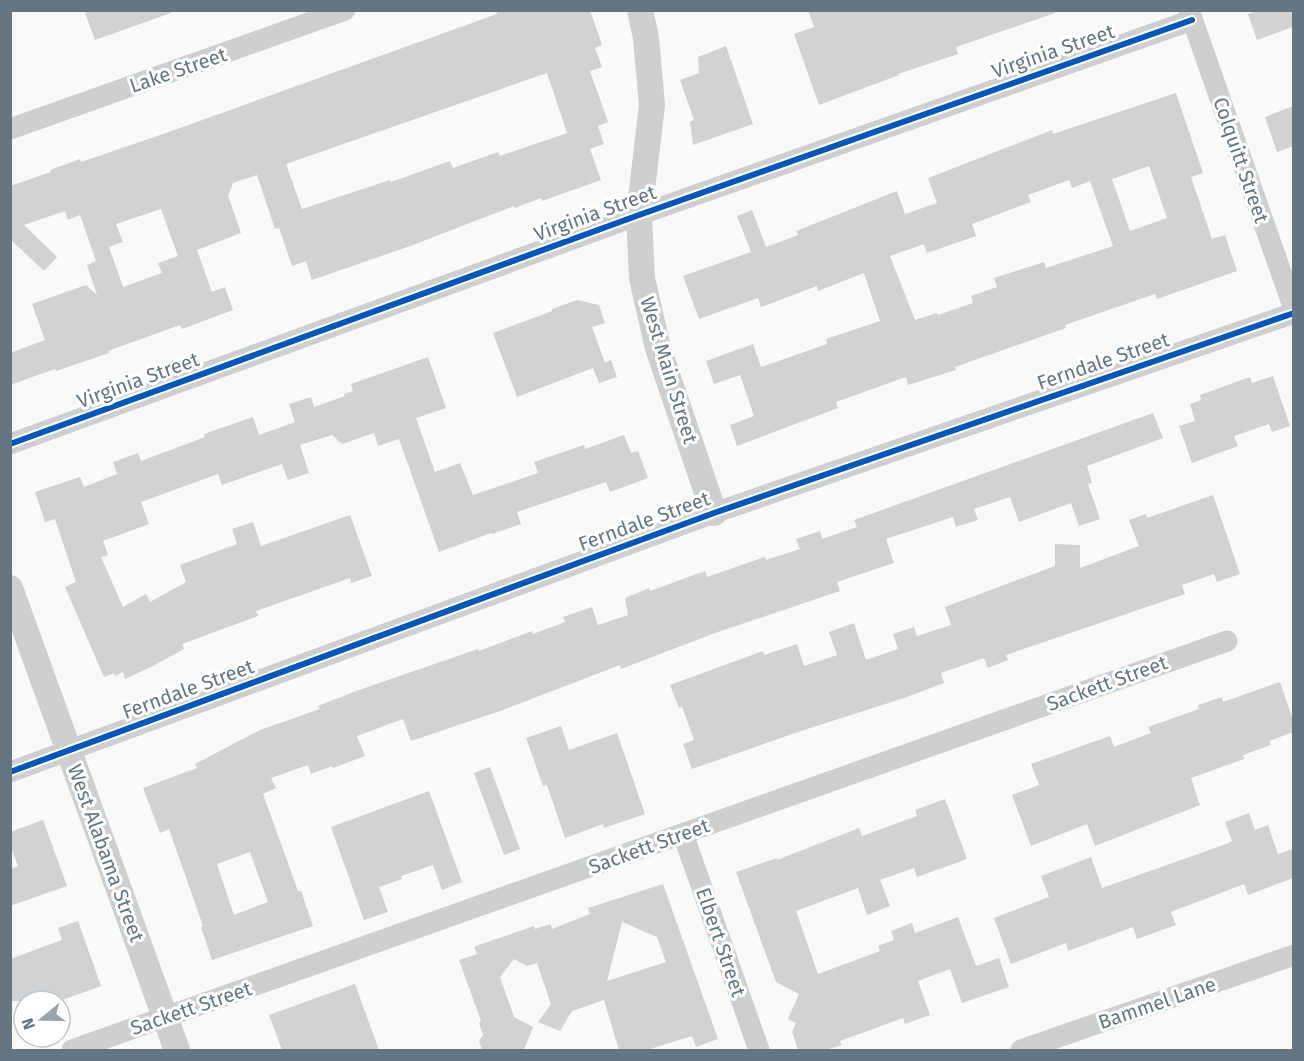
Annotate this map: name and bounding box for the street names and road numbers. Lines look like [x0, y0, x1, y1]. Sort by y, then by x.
street label: Virginia Street [989, 19, 1118, 83]
street label: Lake Street [126, 42, 230, 98]
street label: Colquitt Street [1208, 94, 1274, 227]
street label: Virginia Street [531, 180, 660, 246]
street label: West Main Street [635, 294, 703, 447]
street label: Ferndale Street [1034, 327, 1173, 395]
street label: Virginia Street [74, 347, 203, 413]
street label: Ferndale Street [575, 486, 714, 556]
street label: Sackett Street [1044, 650, 1171, 716]
street label: Ferndale Street [119, 654, 258, 724]
street label: West Alabama Street [63, 761, 150, 946]
street label: Sackett Street [586, 813, 713, 879]
street label: Elbert Street [691, 884, 751, 1000]
street label: Bammel Lane [1095, 972, 1219, 1034]
street label: Sackett Street [127, 976, 255, 1040]

